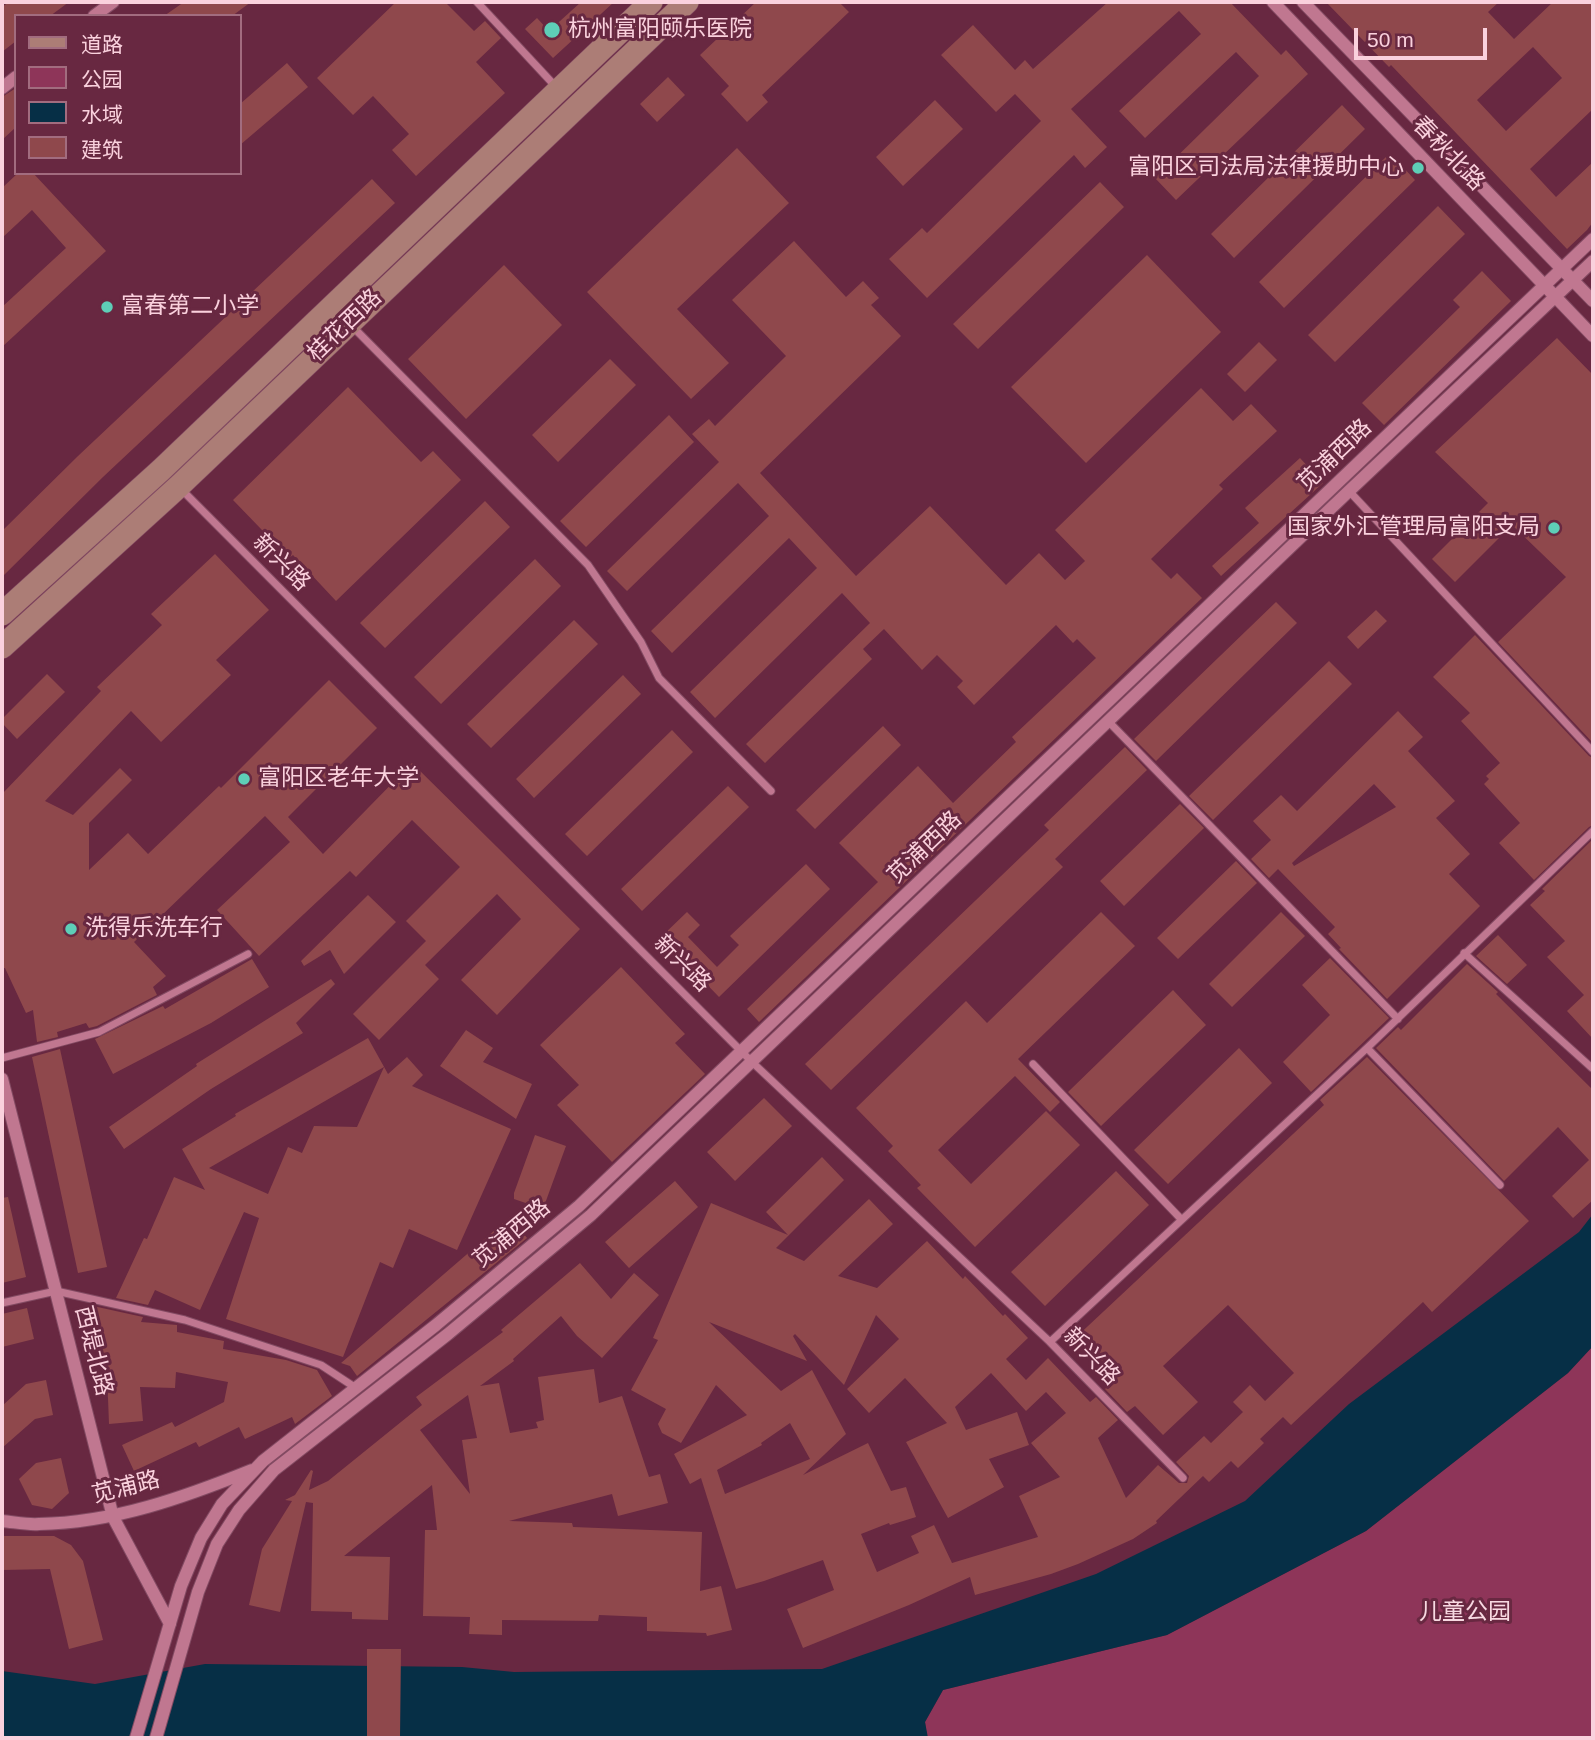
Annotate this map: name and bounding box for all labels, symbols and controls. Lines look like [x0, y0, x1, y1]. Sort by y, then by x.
legend [14, 14, 242, 175]
scale bar [1357, 14, 1490, 58]
place label: 杭州富阳颐乐医院 [568, 16, 752, 44]
marker: 杭州富阳颐乐医院 [542, 20, 562, 40]
text: 50 m [1367, 28, 1414, 51]
text: 道路 [81, 33, 123, 56]
text: 公园 [81, 68, 123, 91]
text: 水域 [81, 103, 123, 126]
street label: 春秋北路 [1406, 111, 1490, 197]
text: 建筑 [81, 138, 123, 161]
place label: 富阳区司法局法律援助中心 [1128, 154, 1404, 182]
marker: 富阳区司法局法律援助中心 [1410, 160, 1426, 176]
street label: 桂花西路 [302, 284, 388, 368]
place label: 富春第二小学 [121, 293, 259, 321]
marker: 富春第二小学 [99, 299, 115, 315]
street label: 苋浦西路 [1292, 414, 1378, 498]
place label: 国家外汇管理局富阳支局 [1287, 514, 1540, 542]
marker: 国家外汇管理局富阳支局 [1546, 520, 1562, 536]
street label: 新兴路 [247, 529, 315, 597]
place label: 富阳区老年大学 [258, 765, 419, 793]
marker: 富阳区老年大学 [236, 771, 252, 787]
street label: 苋浦西路 [882, 806, 968, 890]
place label: 洗得乐洗车行 [85, 915, 223, 943]
marker: 洗得乐洗车行 [63, 921, 79, 937]
street label: 新兴路 [648, 930, 716, 998]
street label: 苋浦西路 [468, 1194, 556, 1274]
street label: 西堤北路 [68, 1303, 118, 1399]
street label: 新兴路 [1057, 1323, 1125, 1391]
street label: 苋浦路 [89, 1466, 163, 1510]
park label: 儿童公园 [1419, 1599, 1511, 1627]

